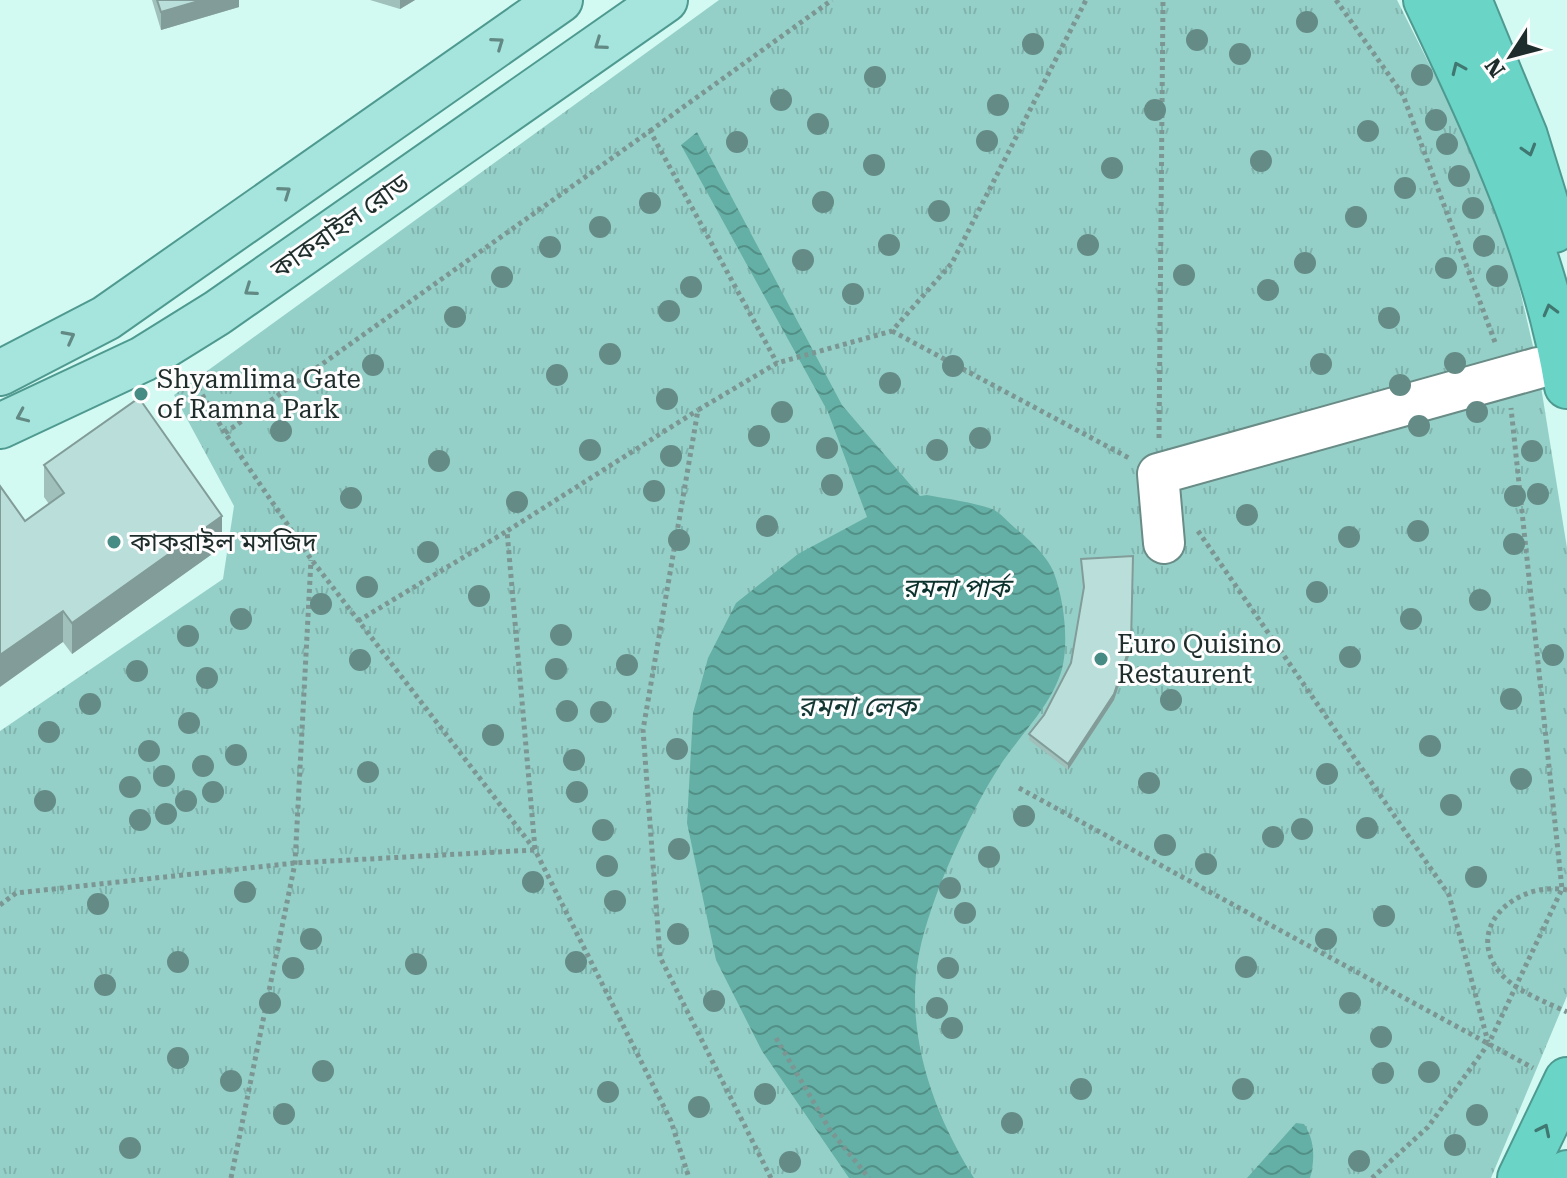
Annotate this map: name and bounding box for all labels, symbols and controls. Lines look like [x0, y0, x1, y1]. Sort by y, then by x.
north arrow [1471, 16, 1551, 96]
one-way arrow [595, 34, 609, 49]
one-way arrow [489, 38, 503, 53]
text: N [1480, 53, 1510, 82]
one-way arrow [1451, 61, 1467, 76]
one-way arrow [1520, 143, 1536, 157]
street label: কাকরাইল রোড [265, 167, 415, 285]
one-way arrow [276, 187, 291, 202]
one-way arrow [244, 280, 259, 295]
one-way arrow [1542, 304, 1559, 318]
one-way arrow [61, 331, 76, 347]
place label: Shyamlima Gate of Ramna Park [157, 364, 361, 424]
marker: Shyamlima Gate of Ramna Park [132, 385, 150, 403]
one-way arrow [16, 406, 30, 422]
place label: কাকরাইল মসজিদ [129, 527, 317, 557]
marker: কাকরাইল মসজিদ [105, 533, 123, 551]
park label: রমনা পার্ক [902, 573, 1015, 603]
place label: Euro Quisino Restaurent [1117, 629, 1281, 689]
marker: Euro Quisino Restaurent [1092, 650, 1110, 668]
water label: রমনা লেক [798, 690, 922, 723]
one-way arrow [1534, 1123, 1550, 1138]

